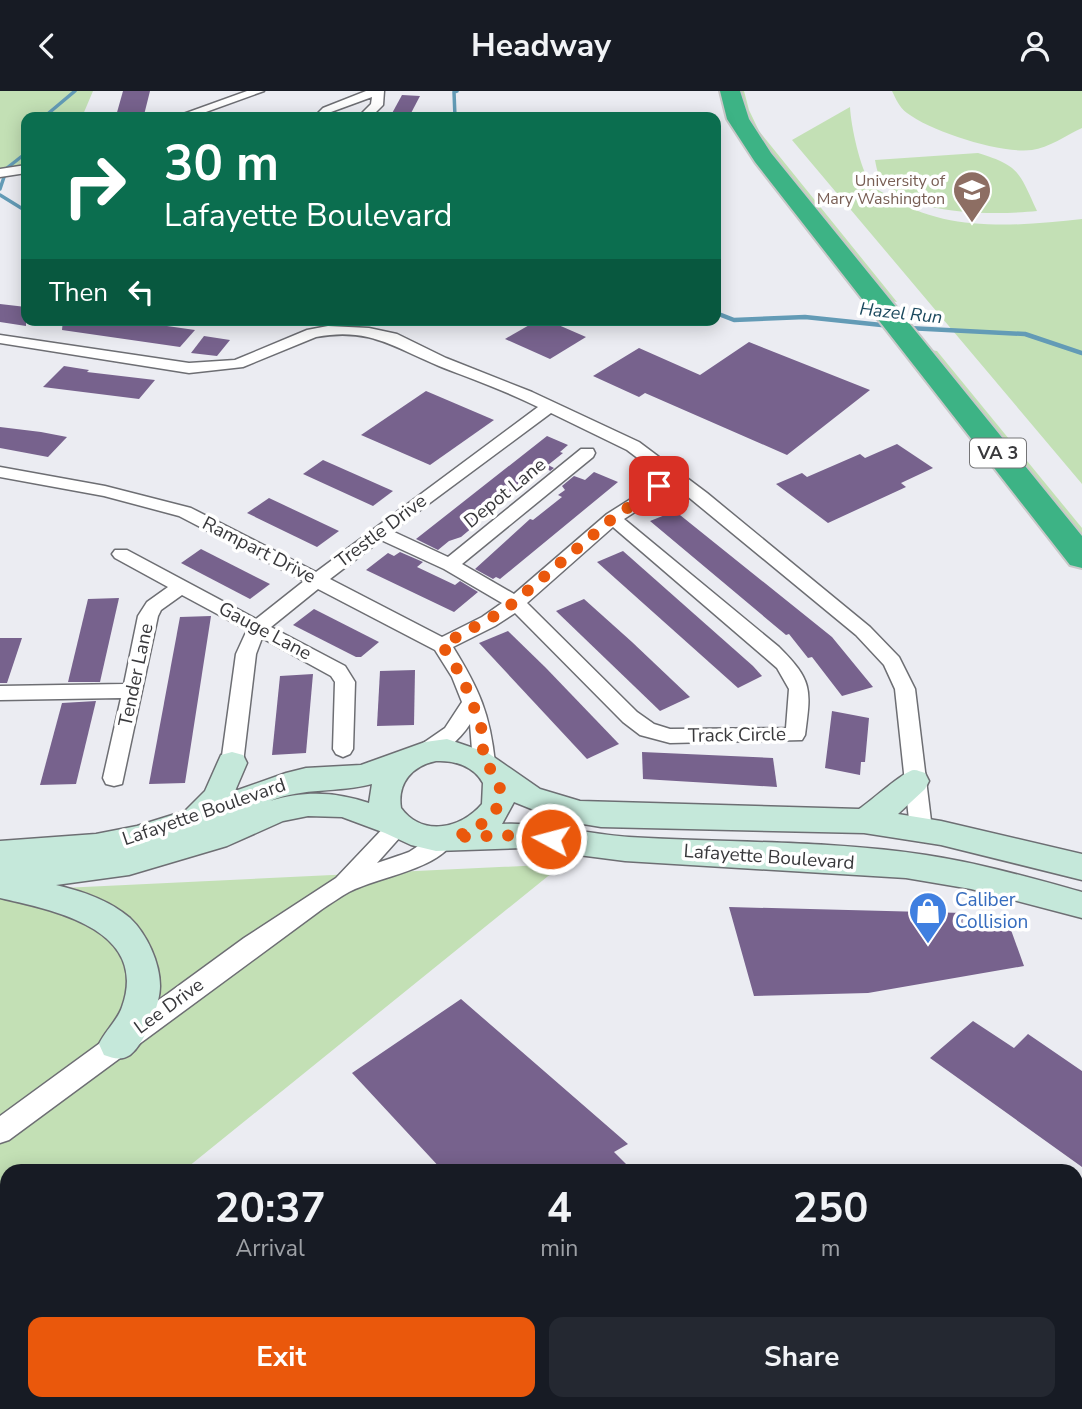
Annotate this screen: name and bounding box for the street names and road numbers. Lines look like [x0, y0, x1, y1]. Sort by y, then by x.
road number: VA 3 [970, 439, 1026, 467]
street label: Depot Lane [459, 452, 551, 534]
street label: Trestle Drive [330, 488, 432, 574]
street label: Rampart Drive [198, 510, 320, 590]
street label: Gauge Lane [214, 596, 316, 666]
street label: Tender Lane [112, 621, 160, 729]
street label: Track Circle [688, 721, 786, 749]
street label: Lafayette Boulevard [119, 772, 289, 852]
street label: Lafayette Boulevard [683, 838, 855, 876]
street label: Lee Drive [129, 972, 209, 1040]

